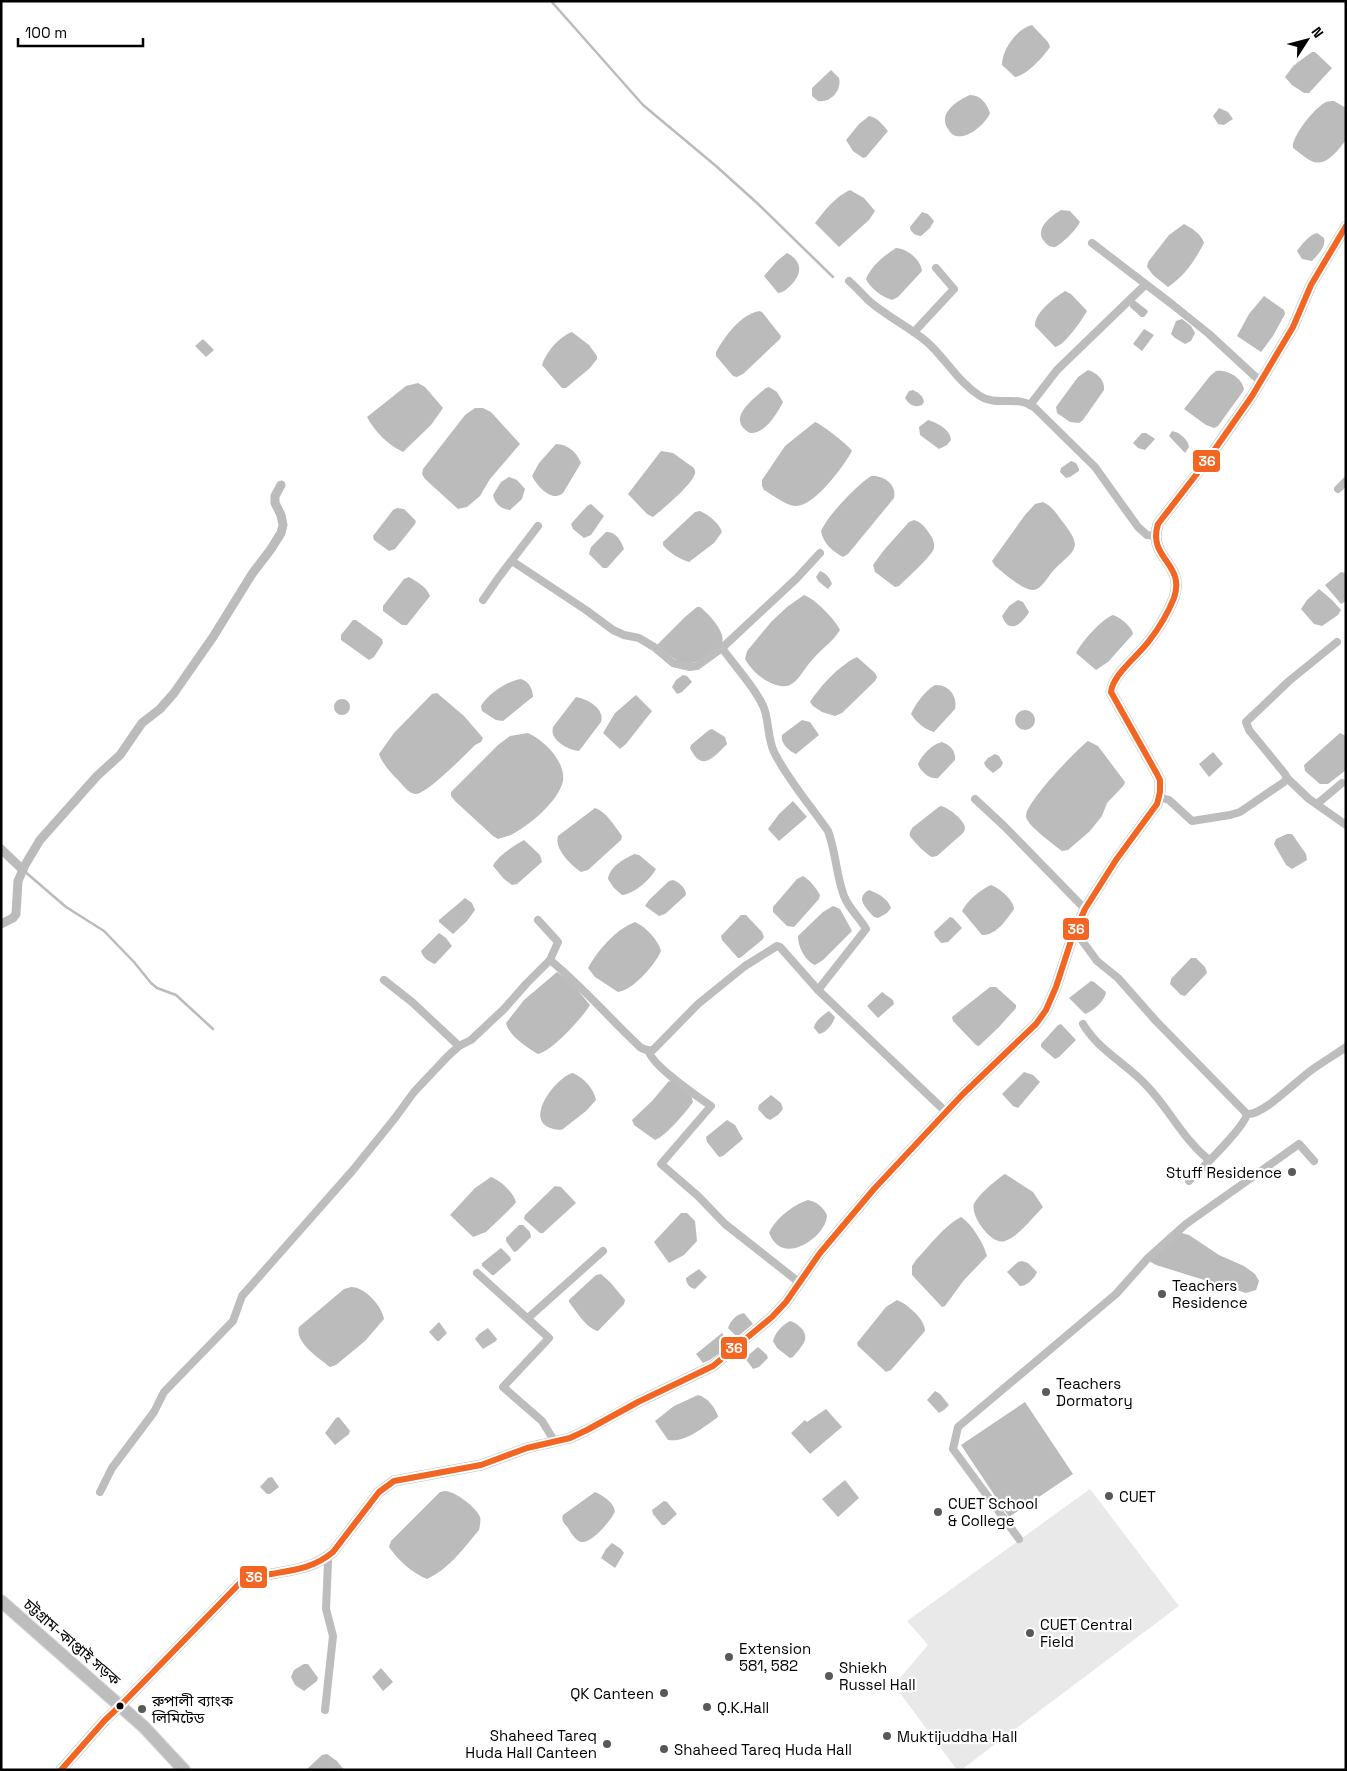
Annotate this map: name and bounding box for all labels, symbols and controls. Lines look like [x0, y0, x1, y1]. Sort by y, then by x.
scale bar [18, 15, 142, 47]
north arrow [1282, 15, 1332, 65]
text: 100 m [25, 23, 67, 42]
text: N [1307, 23, 1328, 41]
line badge: 36 [1192, 449, 1221, 473]
text: 36 [1198, 452, 1216, 470]
line badge: 36 [1062, 917, 1090, 941]
text: 36 [1067, 920, 1085, 938]
place label: Stuff Residence [1166, 1163, 1282, 1182]
marker: Stuff Residence [1286, 1166, 1298, 1178]
place label: Teachers Residence [1172, 1276, 1248, 1312]
marker: Teachers Residence [1156, 1288, 1168, 1300]
line badge: 36 [720, 1336, 748, 1360]
text: 36 [725, 1339, 743, 1357]
place label: Teachers Dormatory [1056, 1374, 1133, 1410]
marker: Teachers Dormatory [1040, 1386, 1052, 1398]
place label: CUET [1119, 1487, 1156, 1506]
marker: CUET [1103, 1490, 1115, 1502]
place label: CUET School & College [948, 1494, 1038, 1530]
marker: CUET School & College [932, 1506, 944, 1518]
line badge: 36 [239, 1565, 268, 1589]
text: 36 [245, 1568, 263, 1586]
street label: চট্টগ্রাম-কাপ্তাই সড়ক [19, 1594, 125, 1690]
place label: CUET Central Field [1040, 1615, 1132, 1651]
marker: CUET Central Field [1024, 1627, 1036, 1639]
place label: Extension 581, 582 [739, 1639, 811, 1675]
marker: Extension 581, 582 [723, 1651, 735, 1663]
place label: Shiekh Russel Hall [839, 1658, 916, 1694]
marker: Shiekh Russel Hall [823, 1670, 835, 1682]
place label: QK Canteen [570, 1684, 654, 1703]
marker: QK Canteen [658, 1687, 670, 1699]
place label: রুপালী ব্যাংক লিমিটেড [151, 1691, 234, 1727]
place label: Q.K.Hall [717, 1698, 769, 1717]
unlabelled marker [115, 1701, 125, 1711]
marker: Q.K.Hall [701, 1701, 713, 1713]
marker: রুপালী ব্যাংক লিমিটেড [136, 1703, 148, 1715]
place label: Shaheed Tareq Huda Hall Canteen [465, 1726, 597, 1762]
place label: Muktijuddha Hall [897, 1727, 1018, 1746]
marker: Muktijuddha Hall [881, 1730, 893, 1742]
marker: Shaheed Tareq Huda Hall Canteen [601, 1738, 613, 1750]
place label: Shaheed Tareq Huda Hall [674, 1740, 852, 1759]
marker: Shaheed Tareq Huda Hall [658, 1743, 670, 1755]

